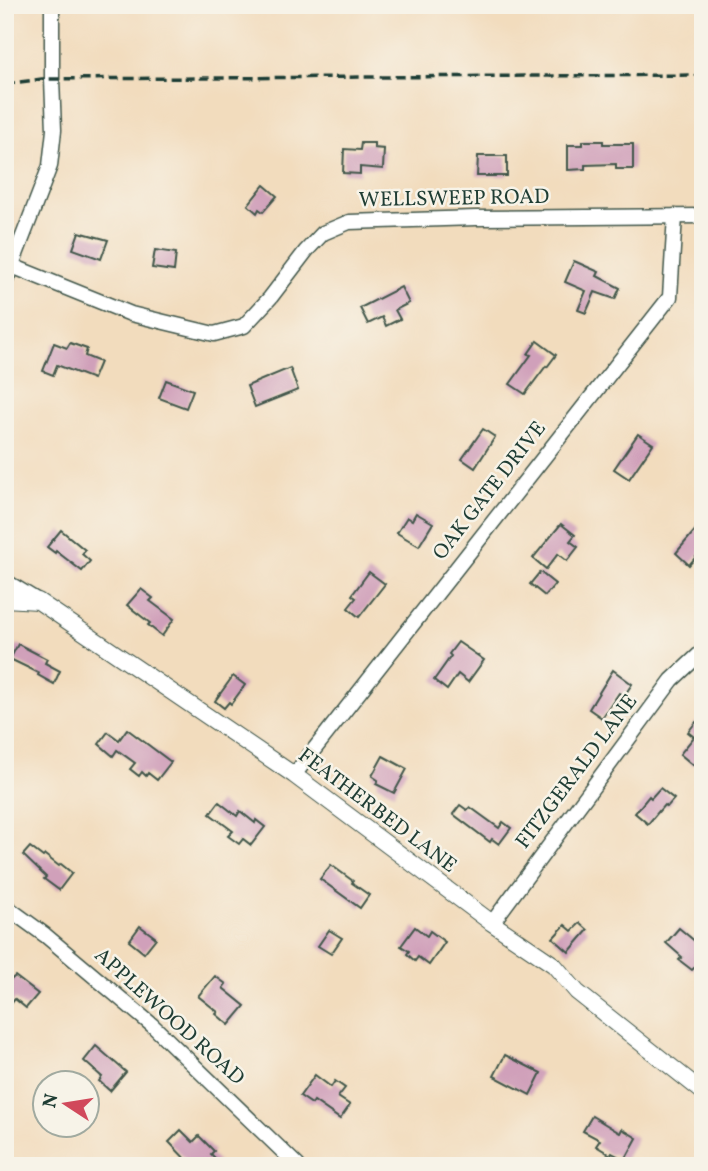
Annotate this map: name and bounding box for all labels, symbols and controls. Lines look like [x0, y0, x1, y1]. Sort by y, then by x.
street label: WELLSWEEP ROAD [359, 183, 549, 215]
street label: OAK GATE DRIVE [427, 416, 553, 566]
street label: FITZGERALD LANE [509, 689, 645, 855]
street label: FEATHERBED LANE [292, 742, 462, 880]
street label: APPLEWOOD ROAD [87, 942, 251, 1092]
north arrow [32, 1070, 102, 1140]
text: N [37, 1091, 66, 1110]

